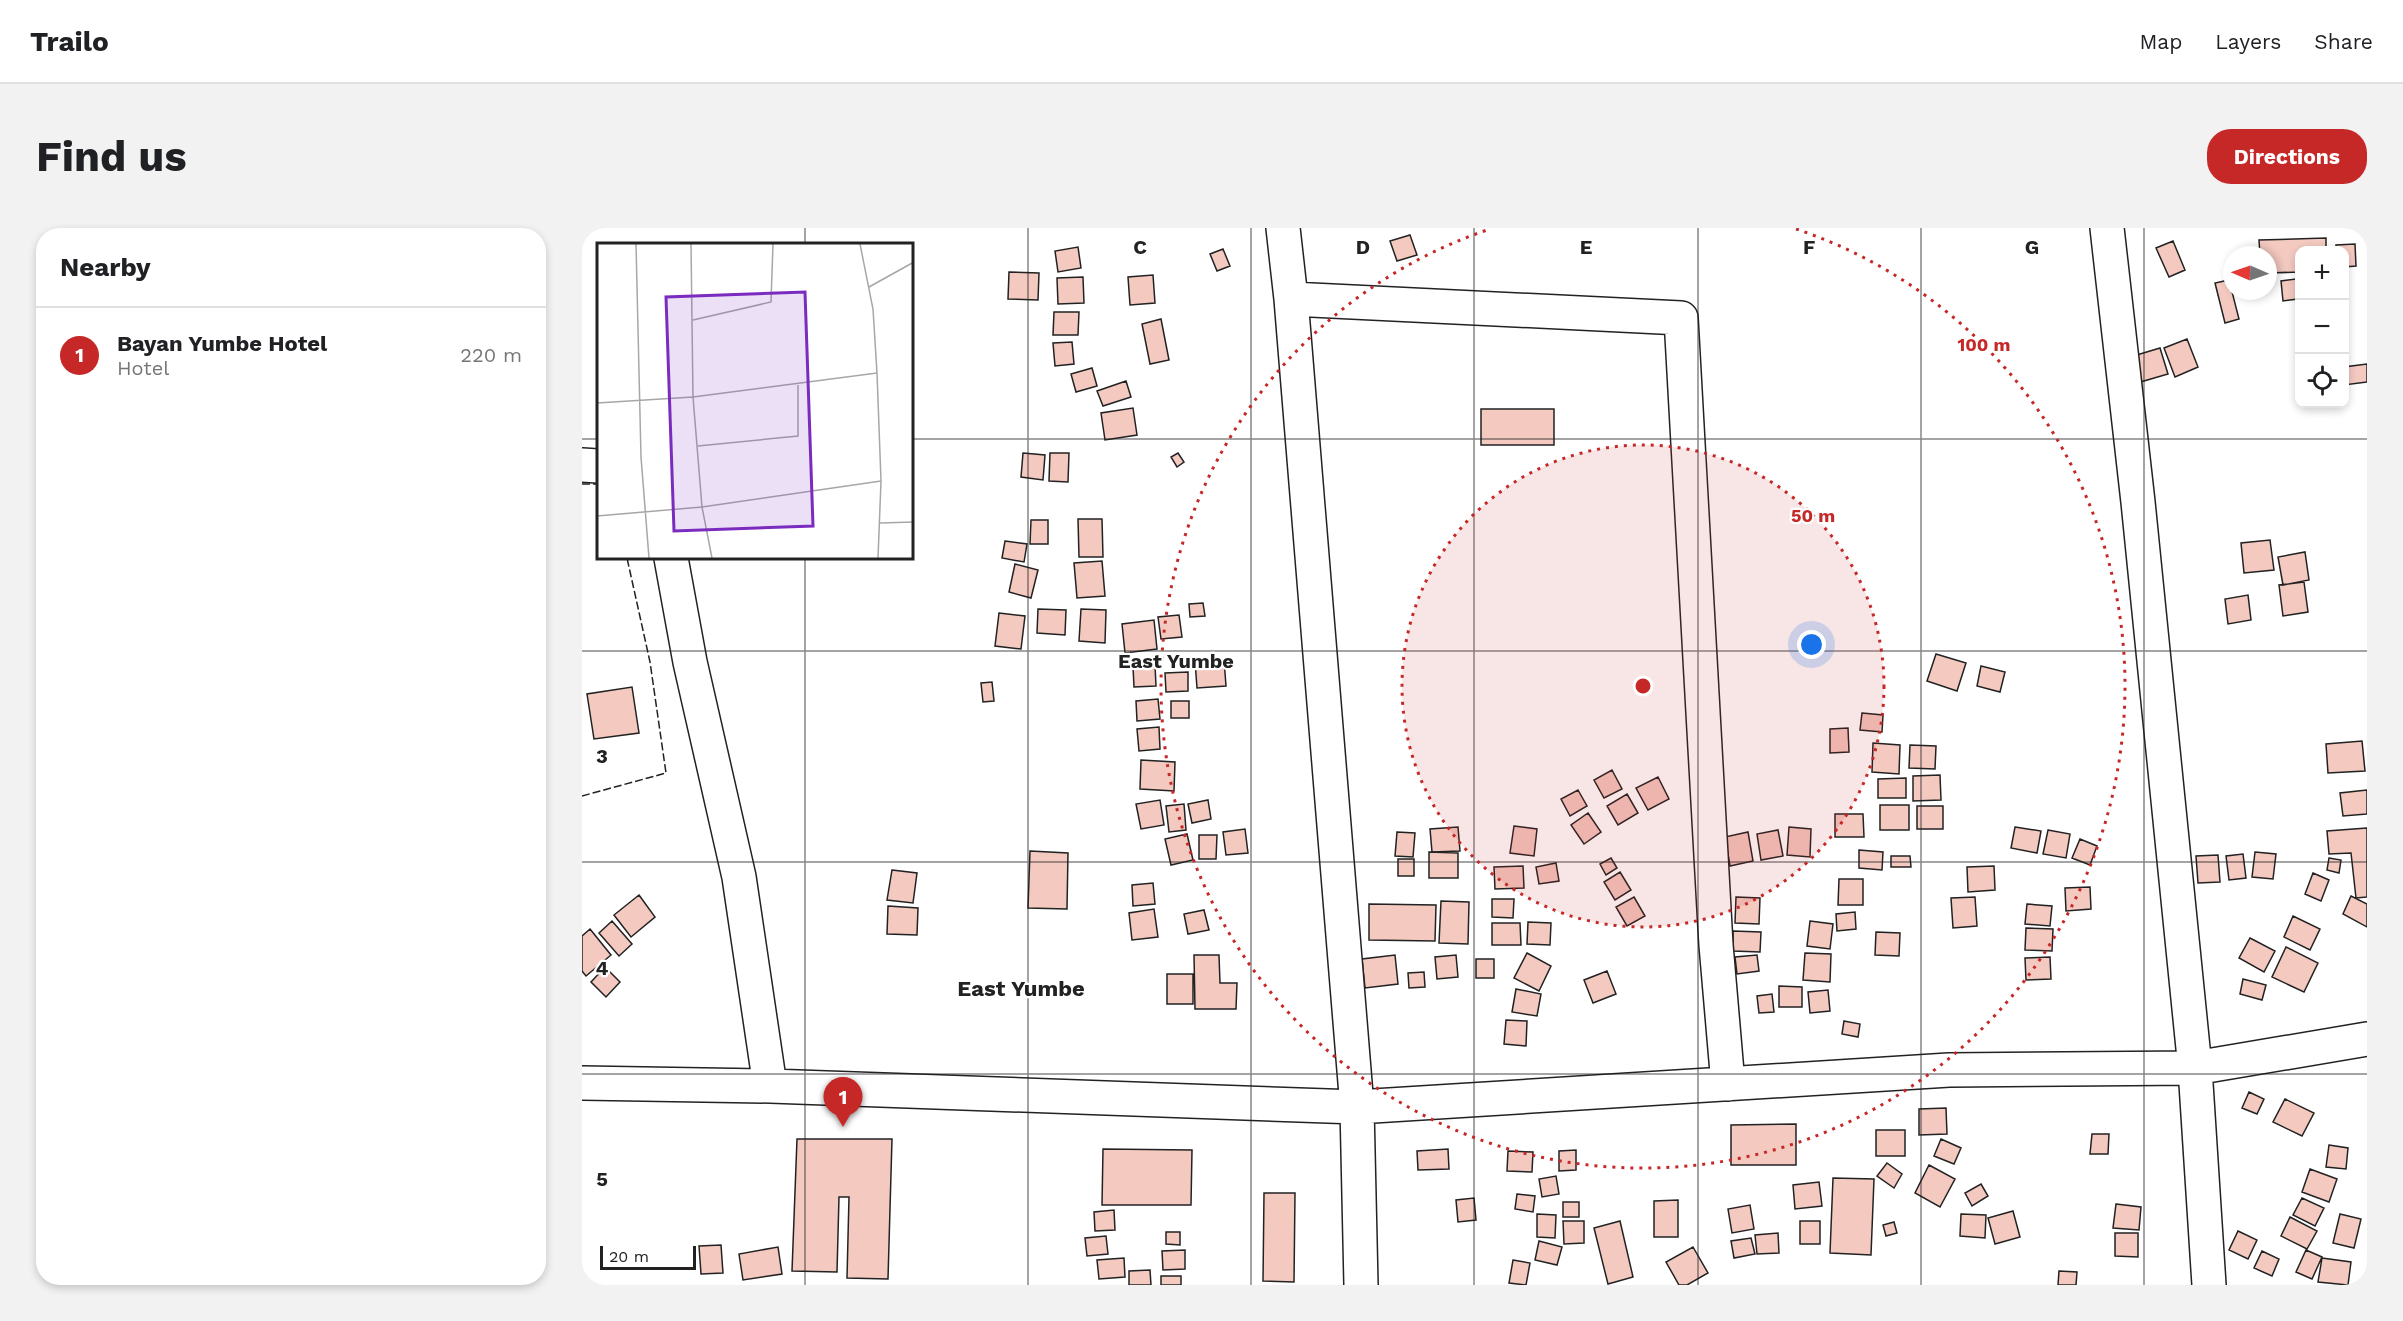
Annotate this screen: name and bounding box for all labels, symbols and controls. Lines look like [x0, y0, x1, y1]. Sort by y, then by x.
text: Trailo [30, 25, 109, 58]
text: Map [2139, 29, 2182, 54]
text: Layers [2215, 29, 2281, 54]
text: Share [2314, 29, 2373, 54]
button: Directions [2207, 129, 2367, 184]
text: Find us [36, 132, 187, 181]
text: C [1133, 235, 1147, 259]
text: D [1356, 235, 1370, 259]
text: E [1580, 235, 1592, 259]
text: F [1803, 235, 1815, 259]
text: G [2025, 235, 2039, 259]
inset map [597, 243, 914, 560]
north arrow [2223, 246, 2277, 300]
map controls [2295, 246, 2349, 408]
button: + [2295, 246, 2349, 300]
text: Nearby [60, 252, 151, 282]
button: − [2295, 300, 2349, 354]
text: Bayan Yumbe Hotel [117, 331, 327, 356]
text: 100 m [1957, 334, 2011, 355]
text: 1 [75, 343, 84, 367]
text: 220 m [460, 343, 522, 367]
button: locate [2295, 354, 2349, 408]
text: Hotel [117, 356, 169, 380]
text: 50 m [1791, 505, 1835, 526]
your location [1797, 630, 1826, 659]
district label: East Yumbe [1118, 649, 1234, 673]
centre of rings [1633, 676, 1653, 696]
text: 3 [596, 744, 608, 768]
text: 4 [596, 956, 609, 980]
district label: East Yumbe [957, 976, 1085, 1001]
pin: 1 [824, 1078, 862, 1127]
text: 5 [596, 1167, 608, 1191]
scale bar [600, 1243, 696, 1270]
text: 20 m [609, 1247, 649, 1266]

